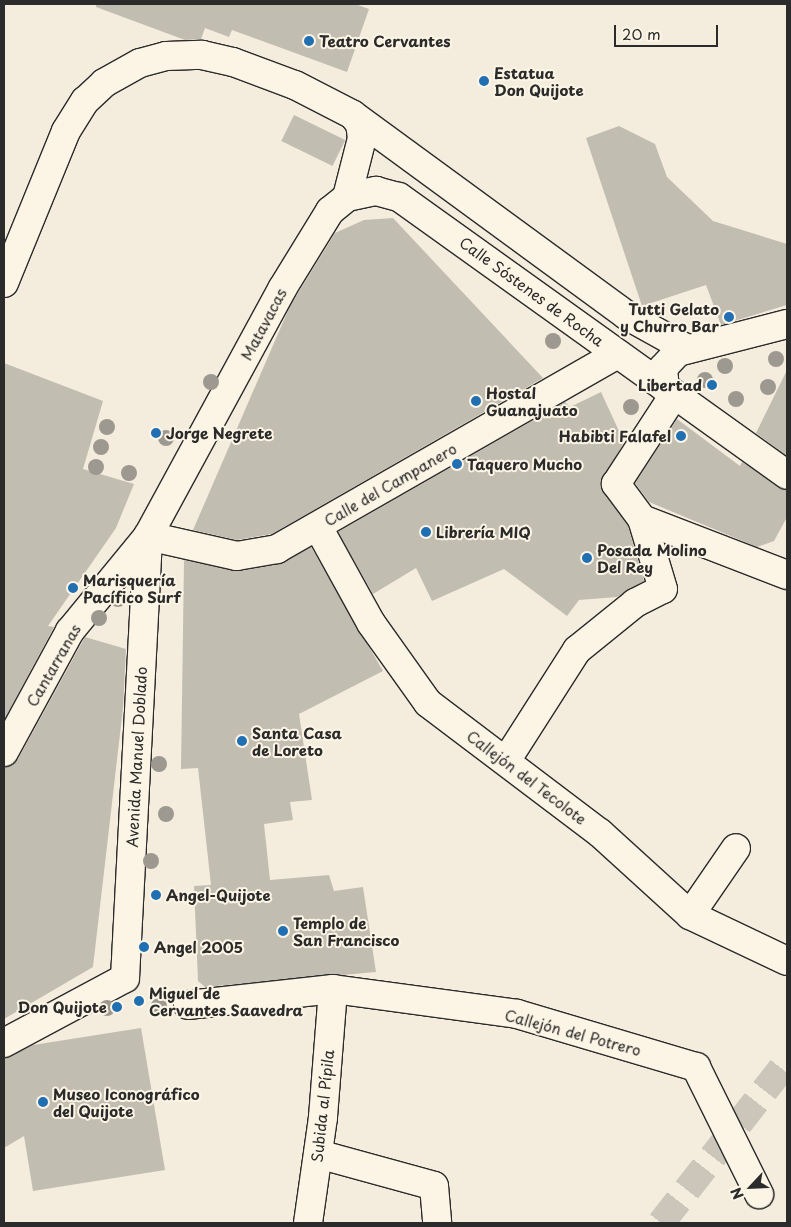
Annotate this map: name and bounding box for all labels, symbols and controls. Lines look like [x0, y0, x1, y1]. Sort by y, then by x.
scale bar [616, 15, 720, 47]
text: 20 m [622, 22, 661, 45]
place label: Teatro Cervantes [319, 32, 451, 50]
marker: Teatro Cervantes [303, 35, 315, 47]
place label: Estatua Don Quijote [494, 63, 583, 98]
marker: Estatua Don Quijote [478, 75, 490, 87]
street label: Calle Sóstenes de Rocha [456, 232, 608, 350]
street label: Matavacas [237, 285, 289, 363]
place label: Tutti Gelato y Churro Bar [619, 299, 719, 334]
marker: Tutti Gelato y Churro Bar [723, 311, 735, 323]
place label: Libertad [638, 376, 702, 394]
marker: Libertad [706, 379, 718, 391]
place label: Hostal Guanajuato [486, 383, 578, 418]
marker: Hostal Guanajuato [470, 395, 482, 407]
place label: Jorge Negrete [166, 424, 273, 442]
marker: Jorge Negrete [150, 427, 162, 439]
place label: Habibti Falafel [557, 427, 671, 445]
marker: Habibti Falafel [675, 430, 687, 442]
street label: Calle del Campanero [320, 438, 460, 530]
place label: Taquero Mucho [467, 455, 582, 473]
marker: Taquero Mucho [451, 458, 463, 470]
place label: Librería MIQ [436, 523, 532, 541]
marker: Librería MIQ [420, 526, 432, 538]
place label: Posada Molino Del Rey [597, 540, 707, 575]
marker: Posada Molino Del Rey [581, 552, 593, 564]
place label: Marisquería Pacífico Surf [83, 570, 182, 605]
marker: Marisquería Pacífico Surf [67, 582, 79, 594]
street label: Cantarranas [22, 621, 84, 709]
street label: Avenida Manuel Doblado [122, 666, 150, 848]
place label: Santa Casa de Loreto [252, 723, 342, 758]
street label: Callejón del Tecolote [463, 726, 591, 828]
marker: Santa Casa de Loreto [236, 735, 248, 747]
place label: Angel-Quijote [166, 886, 271, 904]
marker: Angel-Quijote [150, 889, 162, 901]
place label: Templo de San Francisco [293, 913, 399, 948]
marker: Templo de San Francisco [277, 925, 289, 937]
place label: Angel 2005 [154, 938, 244, 956]
marker: Angel 2005 [138, 941, 150, 953]
place label: Miguel de Cervantes Saavedra [149, 983, 303, 1018]
marker: Miguel de Cervantes Saavedra [133, 995, 145, 1007]
place label: Don Quijote [18, 998, 107, 1016]
marker: Don Quijote [111, 1001, 123, 1013]
street label: Callejón del Potrero [503, 1005, 643, 1059]
street label: Subida al Pípila [307, 1049, 337, 1163]
place label: Museo Iconográfico del Quijote [53, 1084, 200, 1119]
marker: Museo Iconográfico del Quijote [37, 1096, 49, 1108]
north arrow [726, 1162, 776, 1212]
text: N [725, 1184, 749, 1203]

